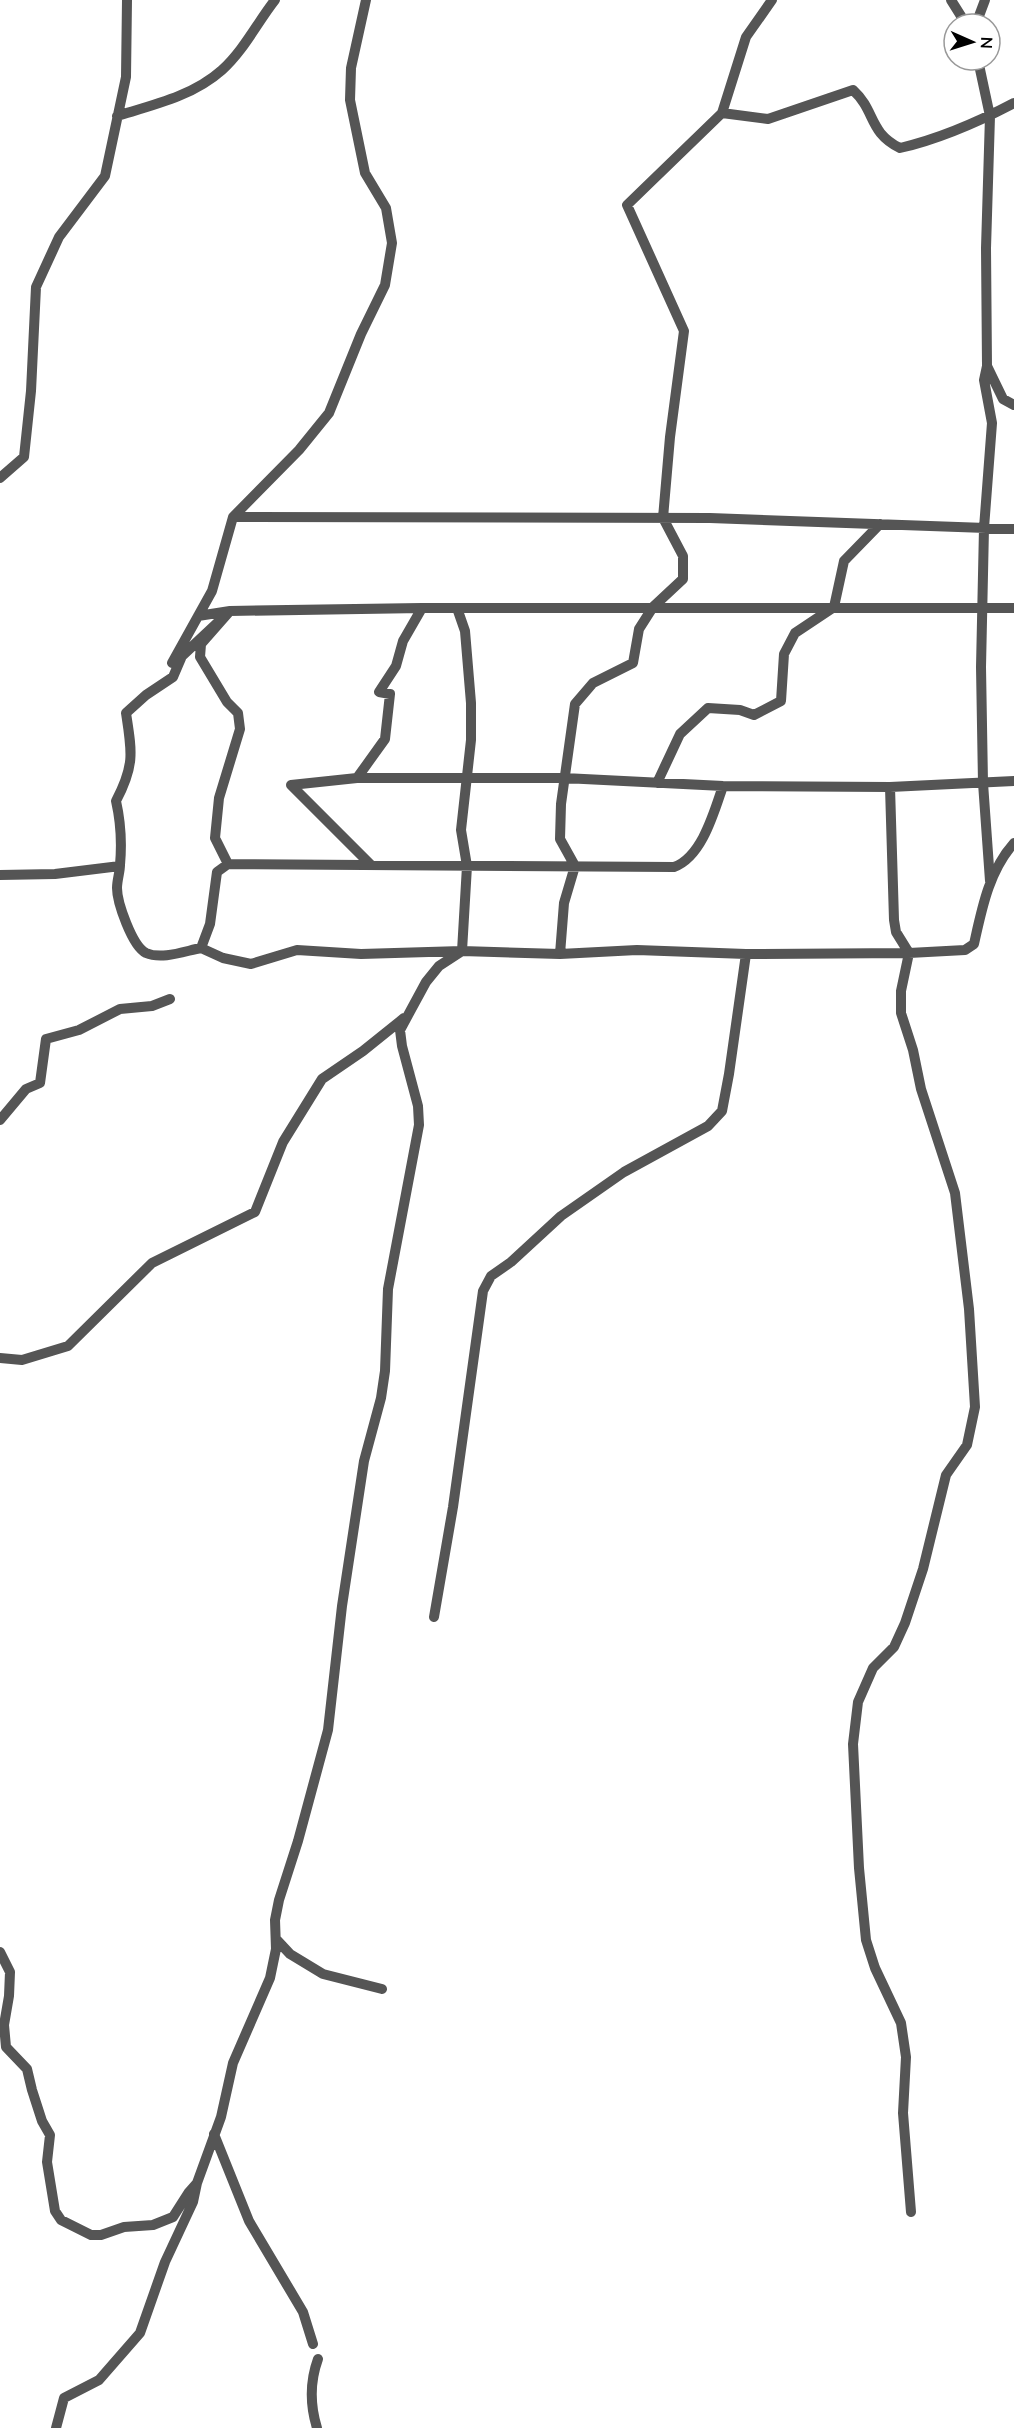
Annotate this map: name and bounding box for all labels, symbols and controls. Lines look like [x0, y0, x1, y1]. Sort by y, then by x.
north arrow [942, 12, 1002, 72]
text: N [975, 36, 997, 49]

